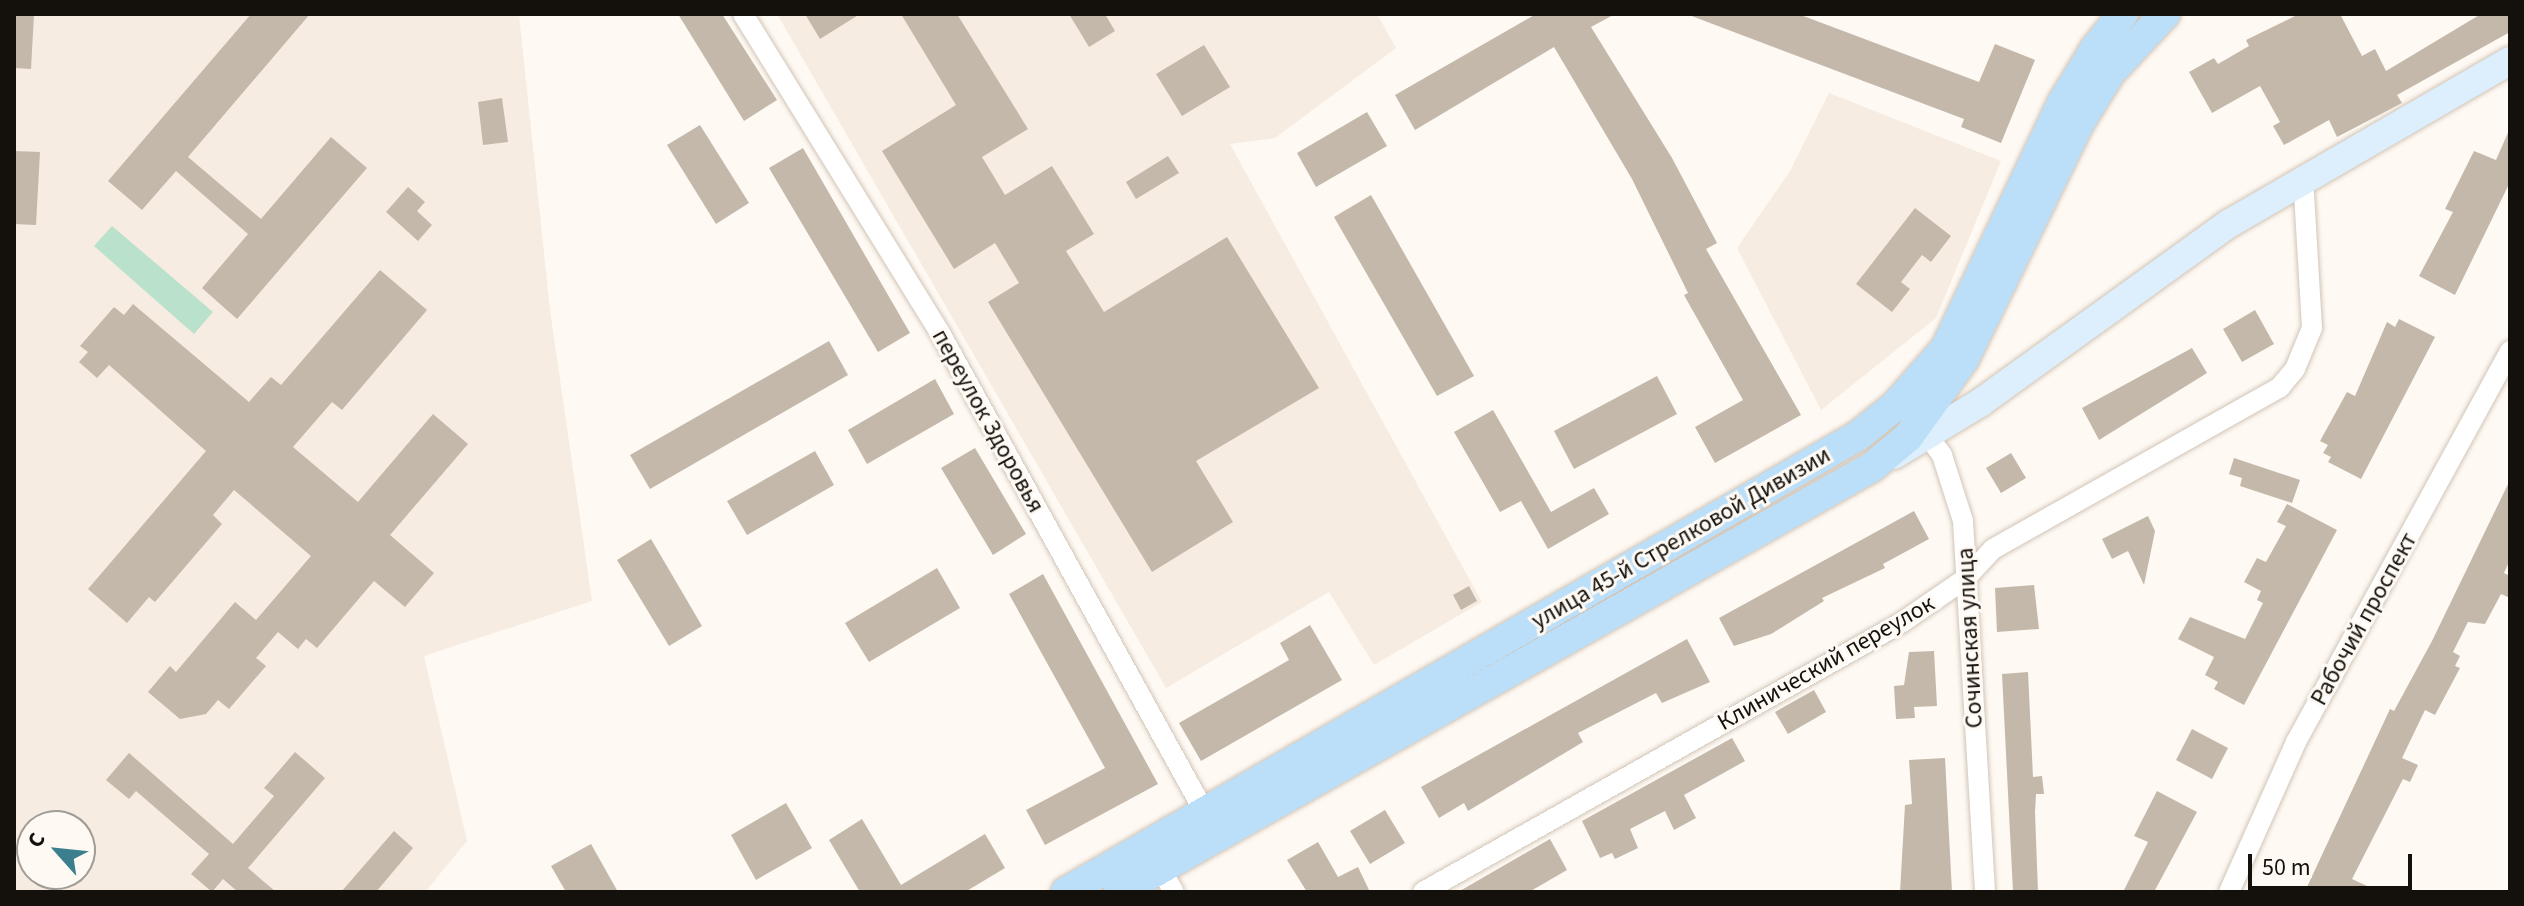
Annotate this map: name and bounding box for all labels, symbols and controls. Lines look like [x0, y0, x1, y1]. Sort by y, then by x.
street label: переулок Здоровья [926, 324, 1050, 518]
street label: улица 45-й Стрелковой Дивизии [1526, 440, 1836, 636]
street label: Рабочий проспект [2305, 528, 2423, 710]
street label: Сочинская улица [1951, 547, 1989, 729]
street label: Клинический переулок [1712, 589, 1940, 737]
north arrow [16, 810, 96, 890]
text: С [19, 827, 54, 853]
scale bar [2252, 838, 2416, 888]
text: 50 m [2262, 850, 2311, 885]

